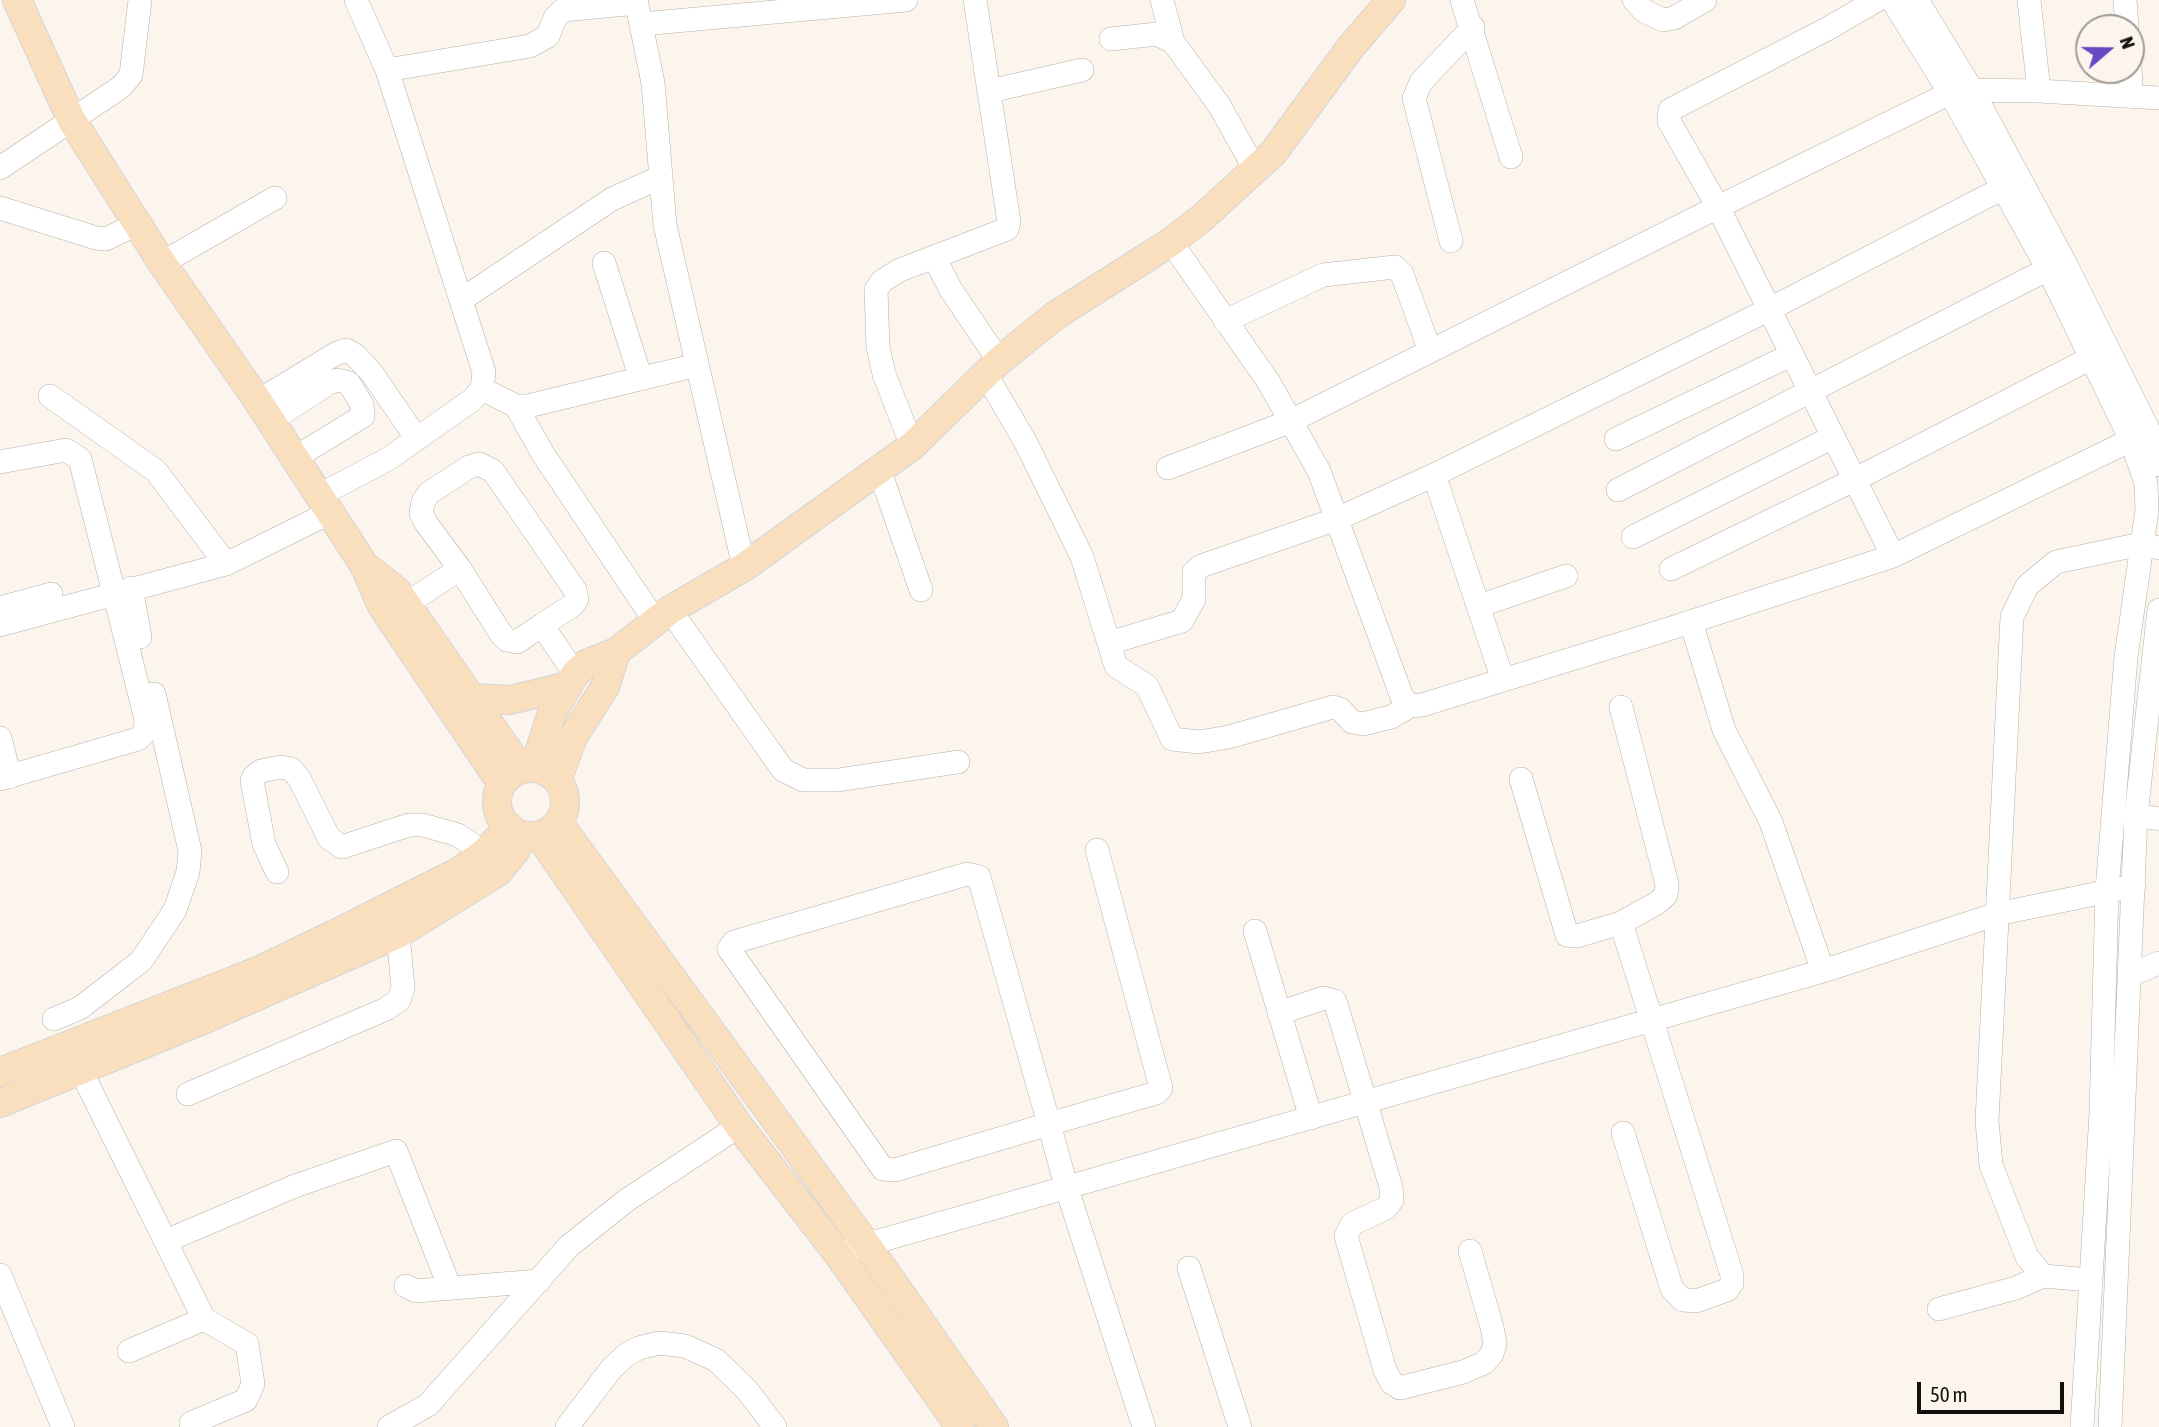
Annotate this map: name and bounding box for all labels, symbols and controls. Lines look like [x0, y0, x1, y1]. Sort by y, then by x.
north arrow [2075, 14, 2145, 84]
text: N [2116, 33, 2140, 52]
scale bar [1921, 1368, 2068, 1412]
text: 50 m [1930, 1382, 1968, 1406]

